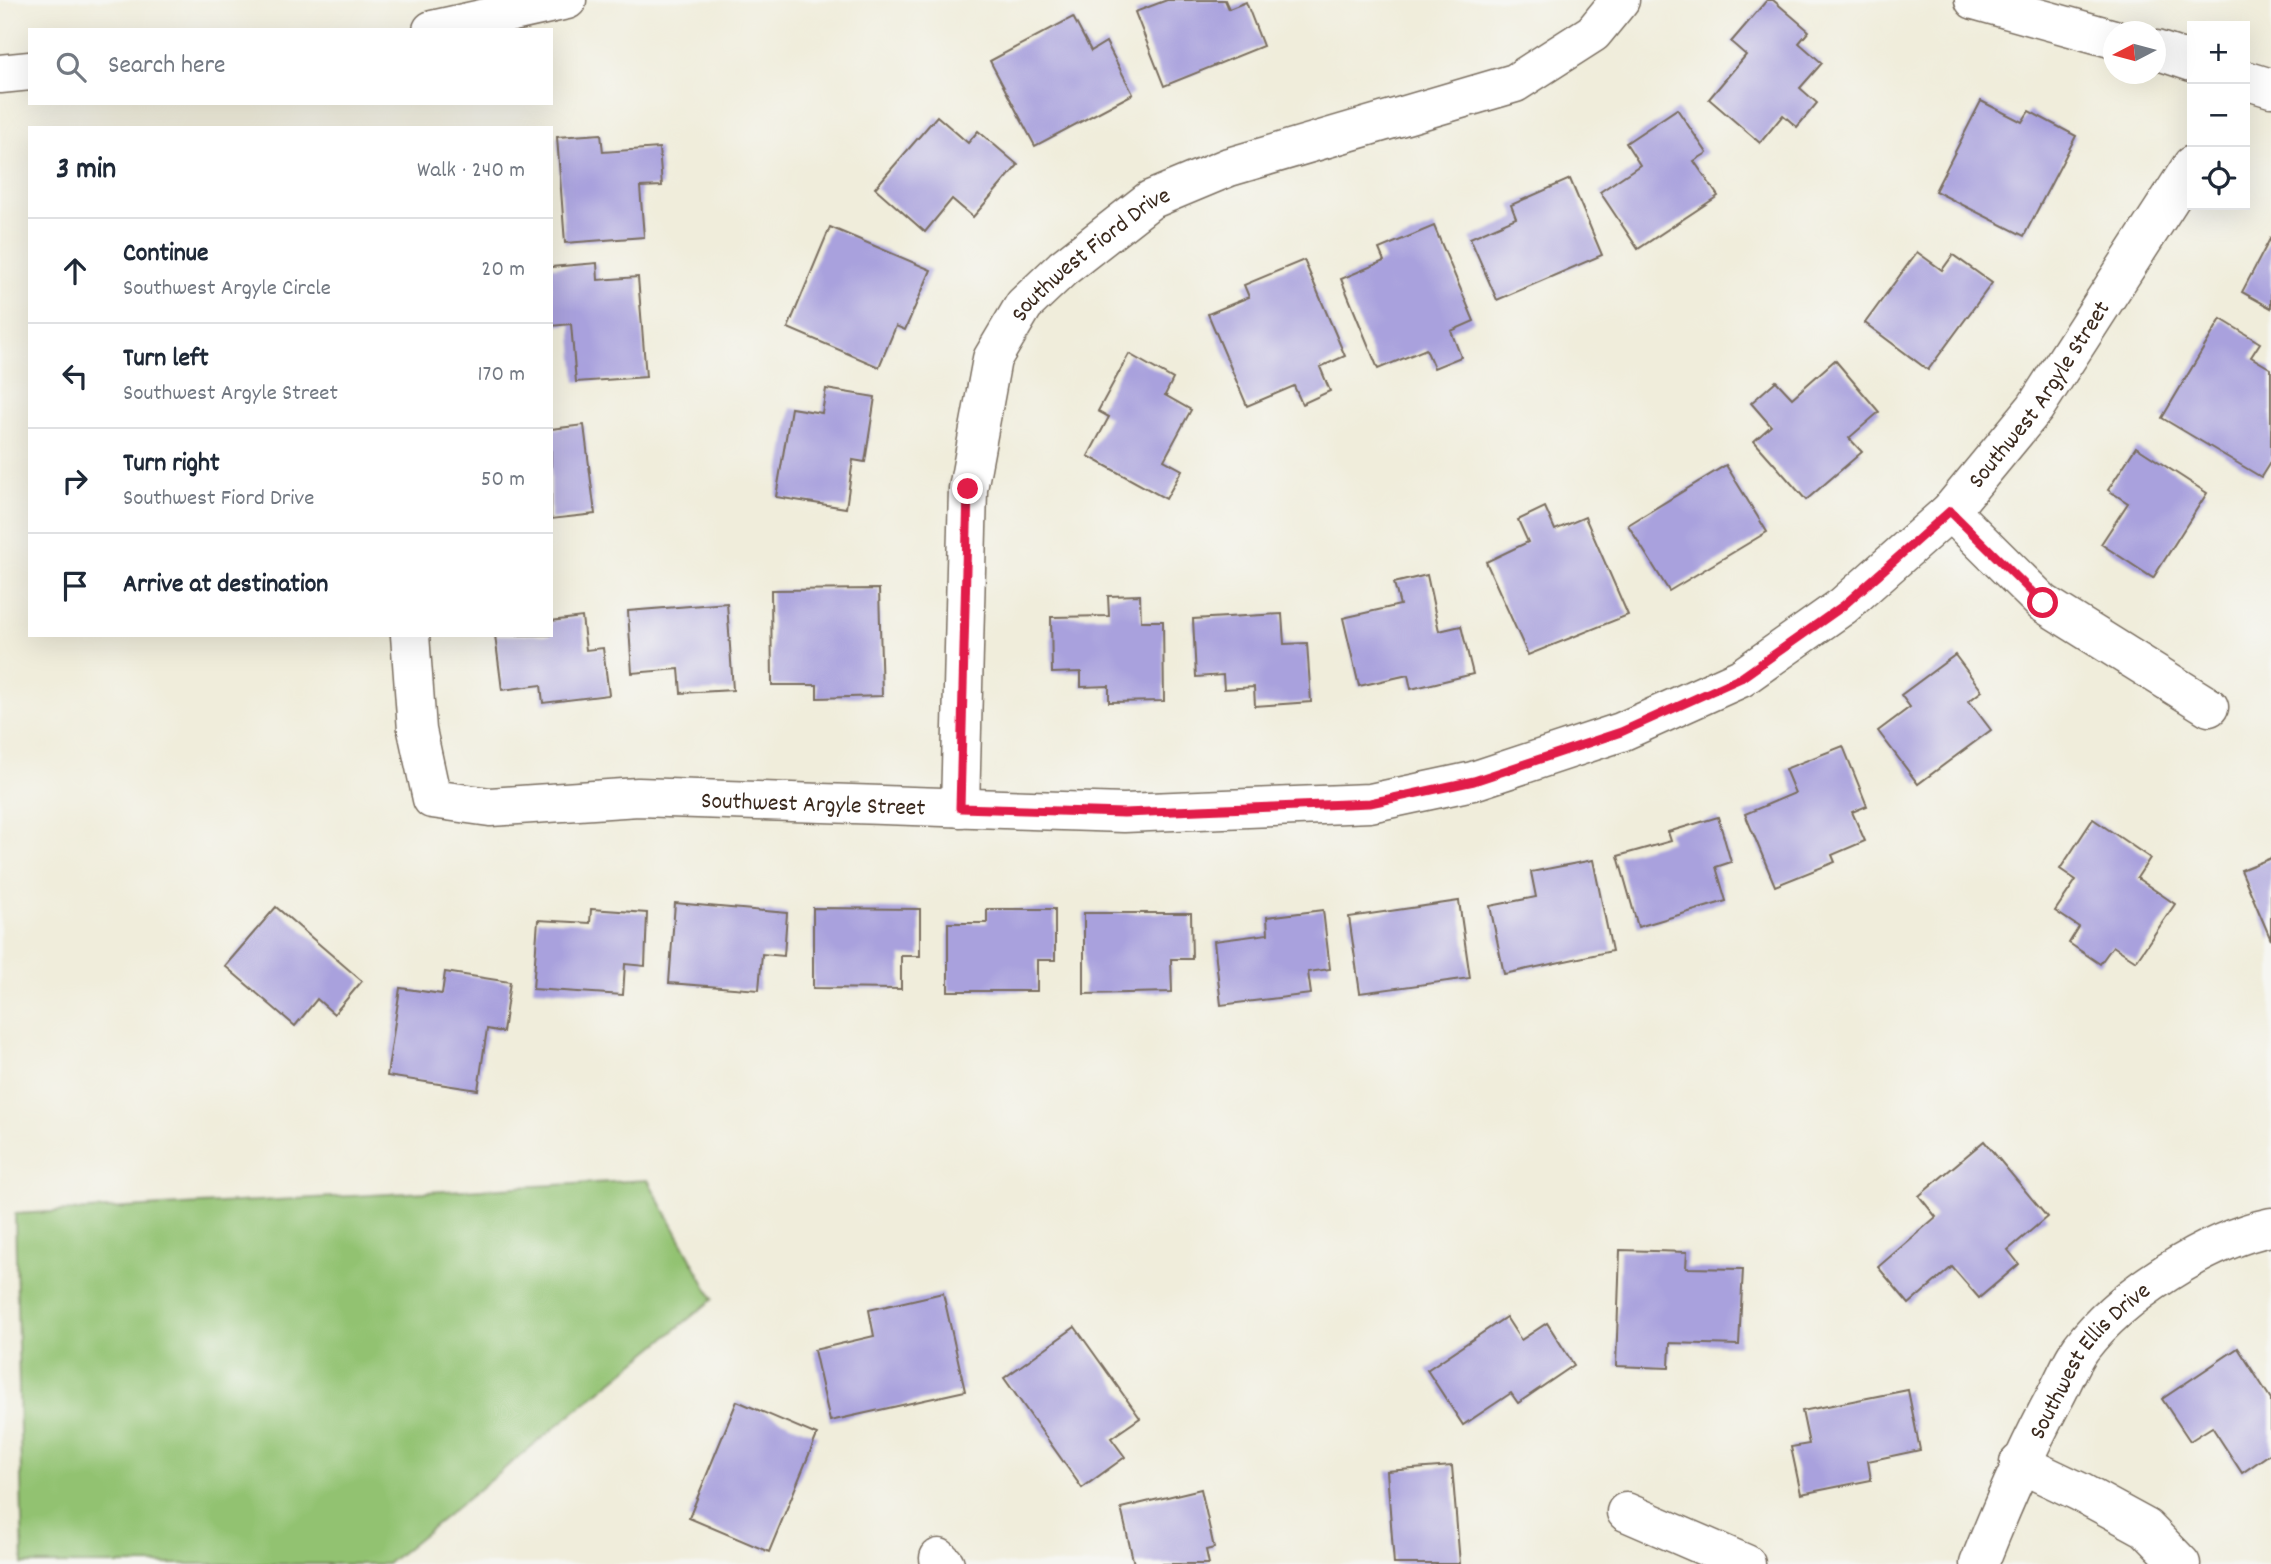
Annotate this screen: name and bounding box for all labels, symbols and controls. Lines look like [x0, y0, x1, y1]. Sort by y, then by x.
north arrow [2103, 21, 2166, 84]
map controls [2187, 21, 2250, 210]
button: + [2187, 21, 2250, 84]
search box [28, 28, 553, 105]
icon: search [52, 48, 90, 86]
text: Search here [108, 48, 226, 85]
button: − [2187, 84, 2250, 147]
button: locate [2187, 147, 2250, 210]
text: 3 min [56, 150, 116, 193]
text: Walk · 240 m [417, 155, 525, 188]
street label: Southwest Fiord Drive [1004, 180, 1176, 329]
text: Continue [123, 236, 208, 273]
icon: ahead [56, 252, 94, 290]
text: 20 m [481, 254, 525, 287]
text: Southwest Argyle Circle [123, 273, 331, 306]
street label: Southwest Argyle Street [1961, 295, 2120, 497]
text: Turn left [123, 341, 209, 378]
icon: left [56, 357, 94, 395]
text: 170 m [478, 359, 525, 392]
text: Southwest Argyle Street [123, 378, 338, 411]
text: Turn right [123, 446, 220, 483]
icon: right [56, 462, 94, 500]
text: 50 m [481, 464, 525, 497]
route end [952, 473, 983, 504]
text: Southwest Fiord Drive [123, 483, 314, 516]
icon: arrive [56, 567, 94, 605]
text: Arrive at destination [123, 567, 328, 604]
route start [2027, 587, 2058, 618]
street label: Southwest Argyle Street [700, 785, 926, 826]
street label: Southwest Ellis Drive [2022, 1275, 2158, 1446]

